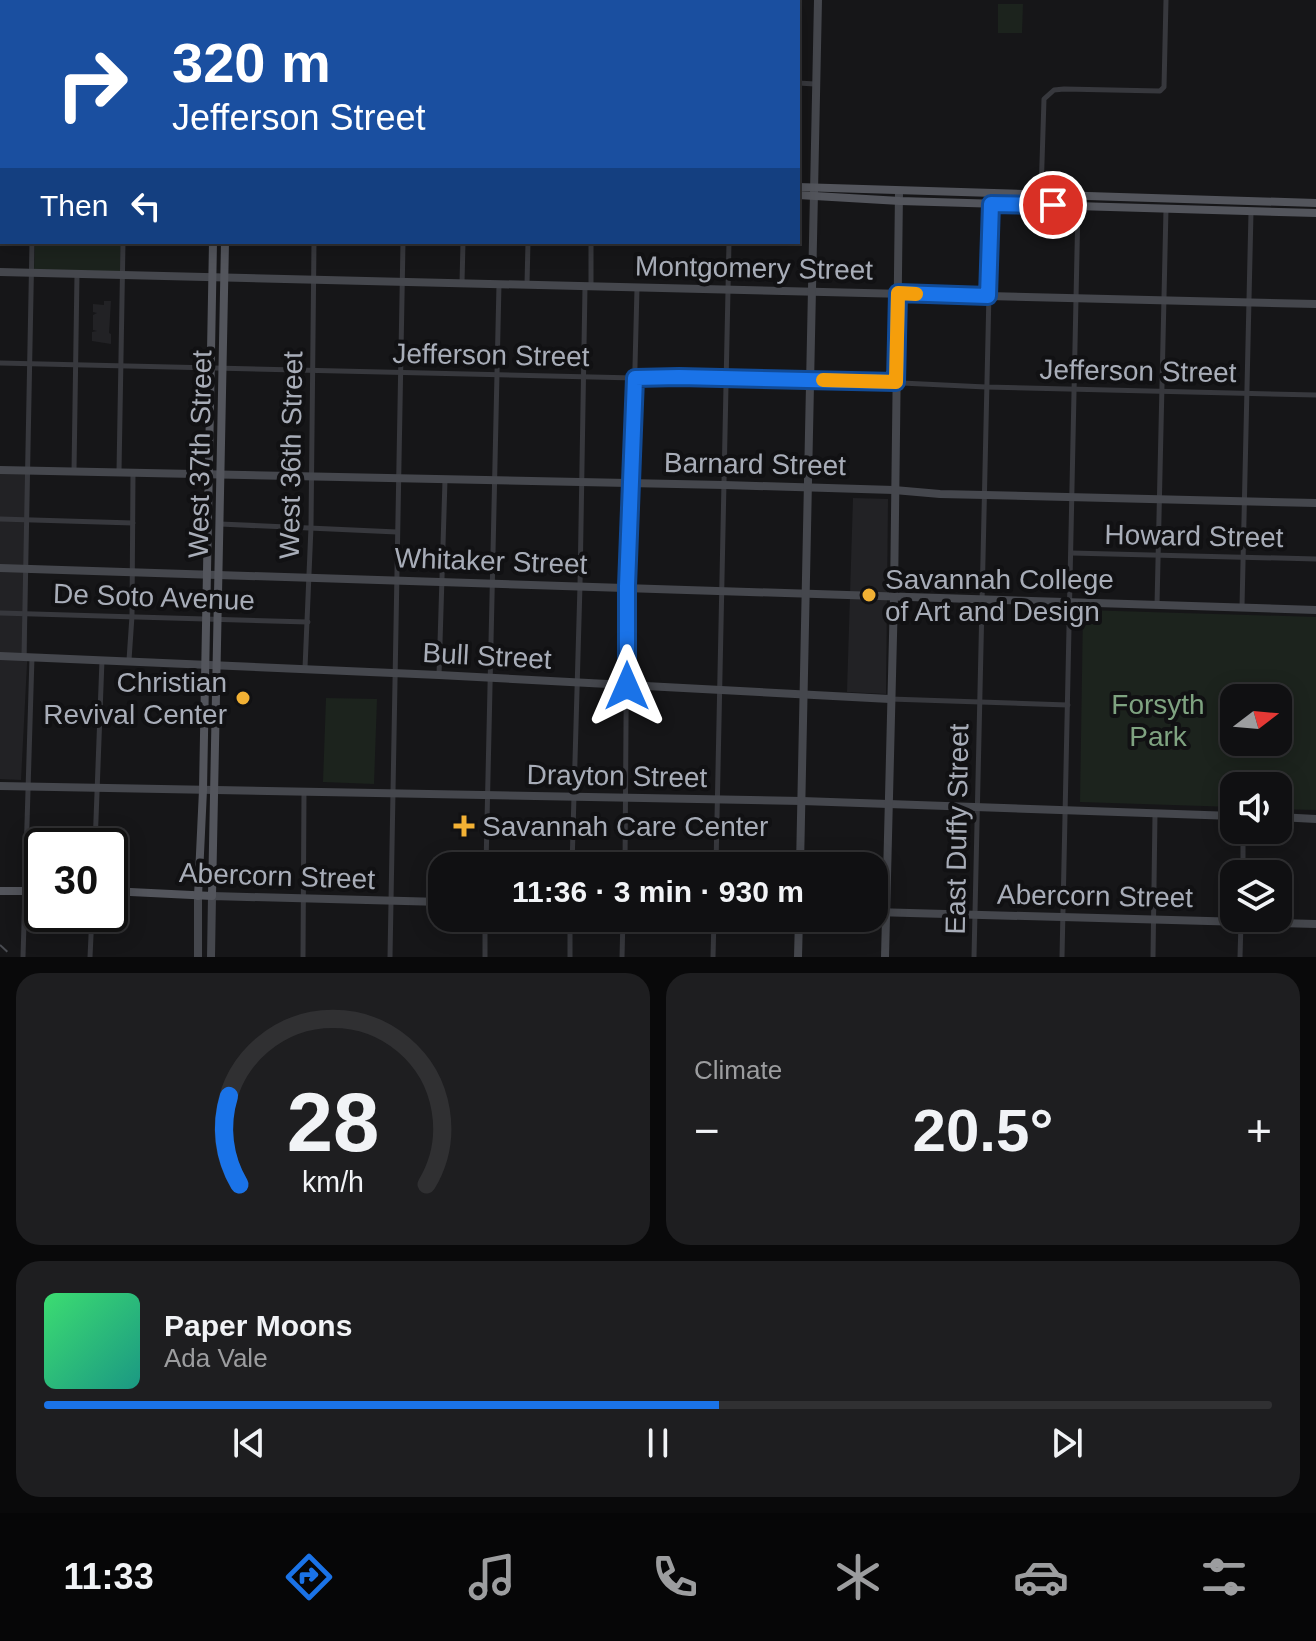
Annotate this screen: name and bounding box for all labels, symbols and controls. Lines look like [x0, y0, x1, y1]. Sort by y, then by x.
text: 320 m [172, 31, 331, 94]
icon: right [40, 32, 144, 136]
text: Jefferson Street [172, 97, 425, 138]
pin [1019, 171, 1087, 239]
icon: arrive [1031, 183, 1075, 227]
icon: left [124, 184, 168, 228]
text: Then [40, 189, 108, 222]
street label: Montgomery Street [635, 250, 874, 286]
street label: Jefferson Street [392, 338, 590, 372]
street label: West 37th Street [183, 350, 217, 558]
street label: West 36th Street [274, 351, 308, 559]
street label: Jefferson Street [1039, 354, 1237, 388]
street label: Barnard Street [664, 447, 847, 481]
street label: Howard Street [1104, 519, 1284, 553]
street label: Whitaker Street [394, 542, 588, 580]
place label: Savannah College of Art and Design [885, 564, 1114, 627]
street label: De Soto Avenue [53, 578, 255, 616]
marker: Savannah College of Art and Design [860, 586, 878, 604]
street label: Bull Street [422, 637, 553, 675]
position arrow [585, 644, 669, 728]
place label: Christian Revival Center [43, 667, 227, 730]
north arrow [1220, 684, 1292, 756]
map controls [1220, 684, 1292, 932]
marker: Christian Revival Center [234, 689, 252, 707]
park label: Forsyth Park [1111, 689, 1205, 752]
street label: East Duffy Street [940, 723, 974, 935]
street label: Drayton Street [526, 759, 708, 793]
button: sound [1220, 772, 1292, 844]
place label: Savannah Care Center [482, 811, 768, 842]
marker: Savannah Care Center [453, 815, 475, 837]
speed limit sign: 30 [24, 828, 128, 932]
street label: Abercorn Street [178, 857, 376, 895]
button: layers [1220, 860, 1292, 932]
text: 11:36 · 3 min · 930 m [512, 875, 804, 908]
street label: Abercorn Street [997, 879, 1194, 913]
text: Climate [694, 1055, 782, 1085]
text: 28 [287, 1076, 379, 1169]
text: 20.5° [913, 1097, 1053, 1164]
text: − [694, 1106, 720, 1155]
text: + [1246, 1106, 1272, 1155]
text: km/h [302, 1166, 364, 1198]
text: Paper Moons [164, 1309, 352, 1342]
text: Ada Vale [164, 1343, 268, 1373]
icon: previous [227, 1421, 271, 1465]
icon: pause [636, 1421, 680, 1465]
icon: next [1045, 1421, 1089, 1465]
icon: directions [281, 1549, 337, 1605]
icon: music [464, 1549, 520, 1605]
icon: phone [647, 1549, 703, 1605]
icon: climate [830, 1549, 886, 1605]
icon: car [1013, 1549, 1069, 1605]
icon: filters [1196, 1549, 1252, 1605]
text: 11:33 [64, 1556, 154, 1597]

